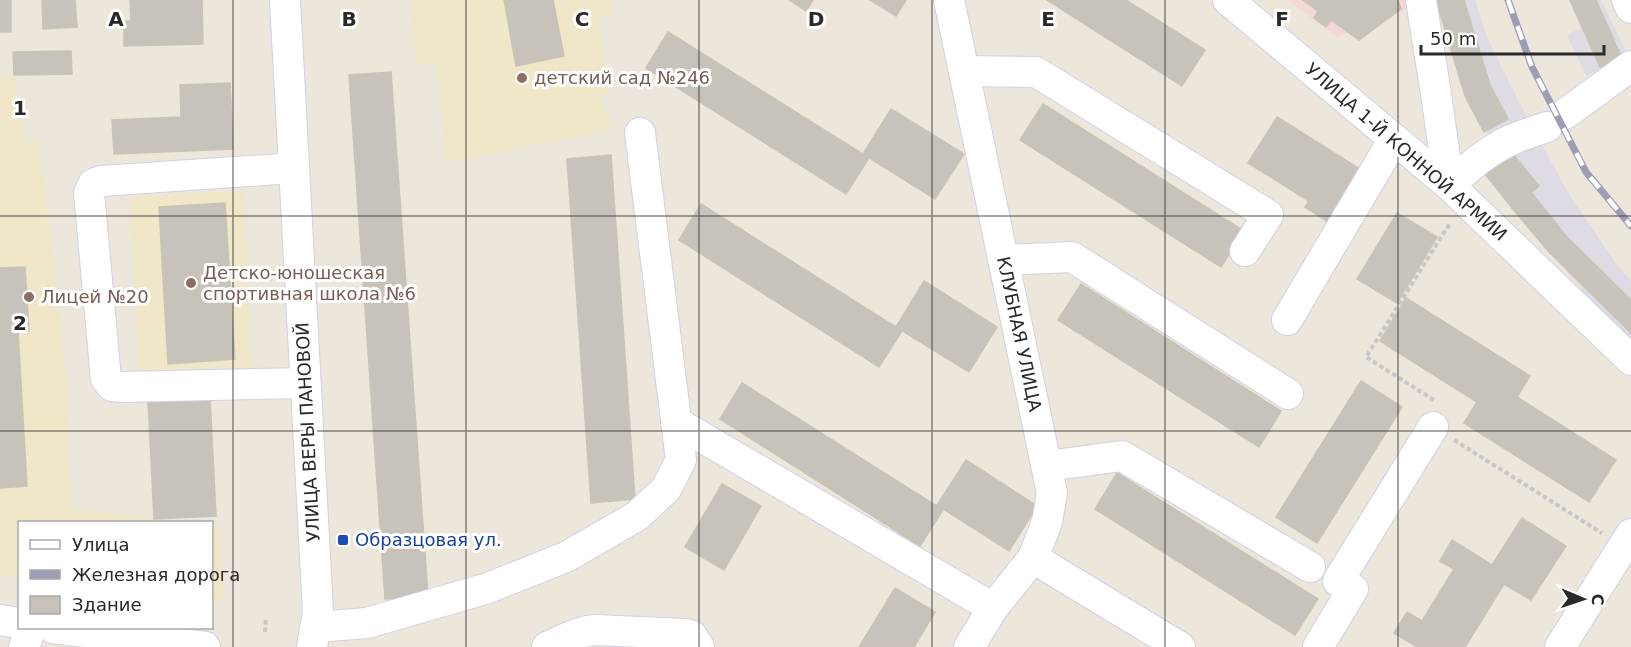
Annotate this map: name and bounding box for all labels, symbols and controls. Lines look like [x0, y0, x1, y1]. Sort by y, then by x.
text: A [108, 7, 124, 31]
text: B [341, 7, 357, 31]
text: C [575, 7, 589, 31]
text: D [808, 7, 824, 31]
text: E [1041, 7, 1055, 31]
text: F [1275, 7, 1289, 31]
scale bar [1421, 18, 1604, 56]
text: 50 m [1430, 28, 1476, 49]
street label: УЛИЦА 1-Й КОННОЙ АРМИИ [1301, 58, 1511, 245]
place label: детский сад №246 [534, 67, 710, 88]
marker: детский сад №246 [515, 71, 529, 85]
text: 1 [13, 96, 27, 120]
street label: КЛУБНАЯ УЛИЦА [993, 254, 1046, 414]
place label: Детско-юношеская спортивная школа №6 [203, 262, 416, 304]
marker: Детско-юношеская спортивная школа №6 [184, 276, 198, 290]
place label: Лицей №20 [41, 286, 149, 307]
marker: Лицей №20 [22, 290, 36, 304]
text: 2 [13, 311, 27, 335]
street label: УЛИЦА ВЕРЫ ПАНОВОЙ [291, 322, 324, 542]
legend [18, 521, 213, 629]
place label: Образцовая ул. [355, 529, 502, 550]
marker: Образцовая ул. [336, 533, 350, 547]
text: Улица [72, 534, 129, 555]
text: Железная дорога [72, 564, 240, 585]
north arrow [1553, 569, 1613, 629]
text: С [1588, 593, 1607, 606]
text: Здание [72, 594, 142, 615]

